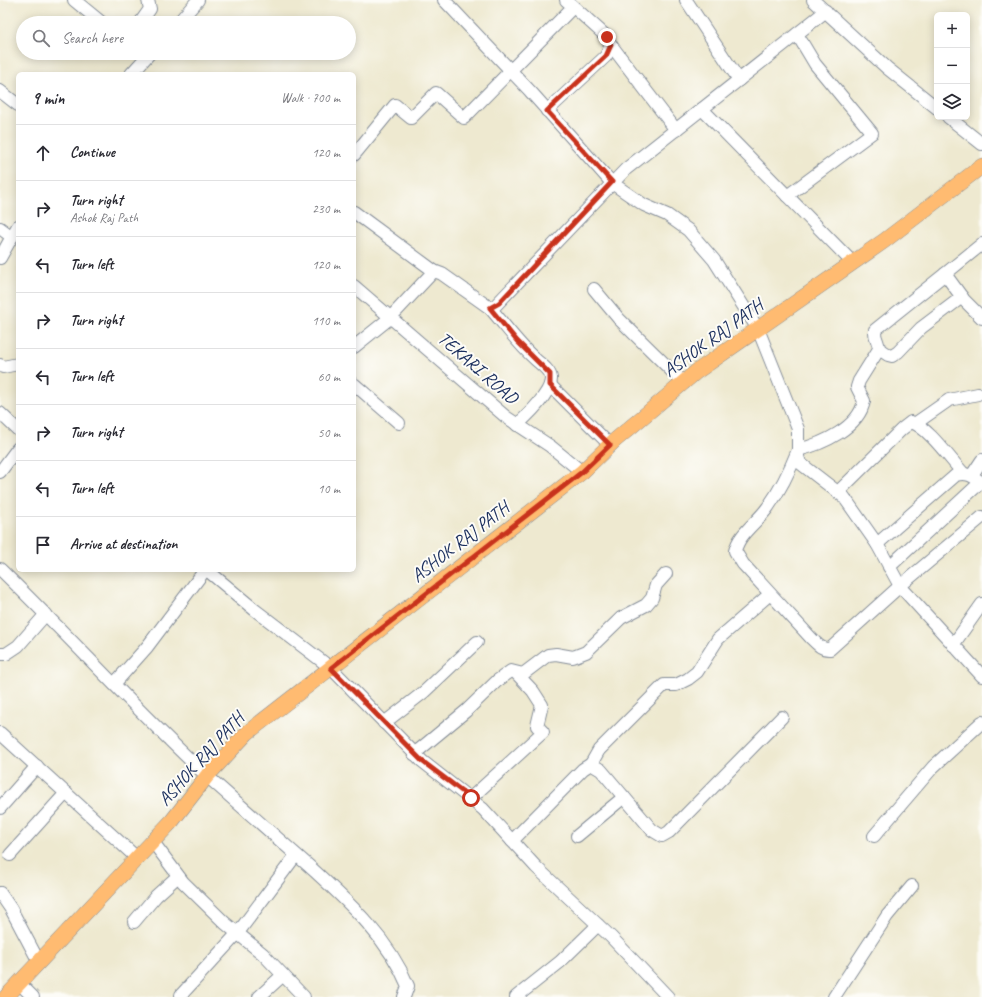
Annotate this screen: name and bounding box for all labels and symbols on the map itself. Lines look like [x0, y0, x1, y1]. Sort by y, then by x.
route end [598, 28, 616, 46]
street label: ASHOK RAJ PATH [658, 292, 770, 382]
street label: TEKARI ROAD [433, 326, 525, 411]
street label: ASHOK RAJ PATH [406, 494, 516, 588]
street label: ASHOK RAJ PATH [153, 705, 252, 811]
route start [462, 789, 480, 807]

